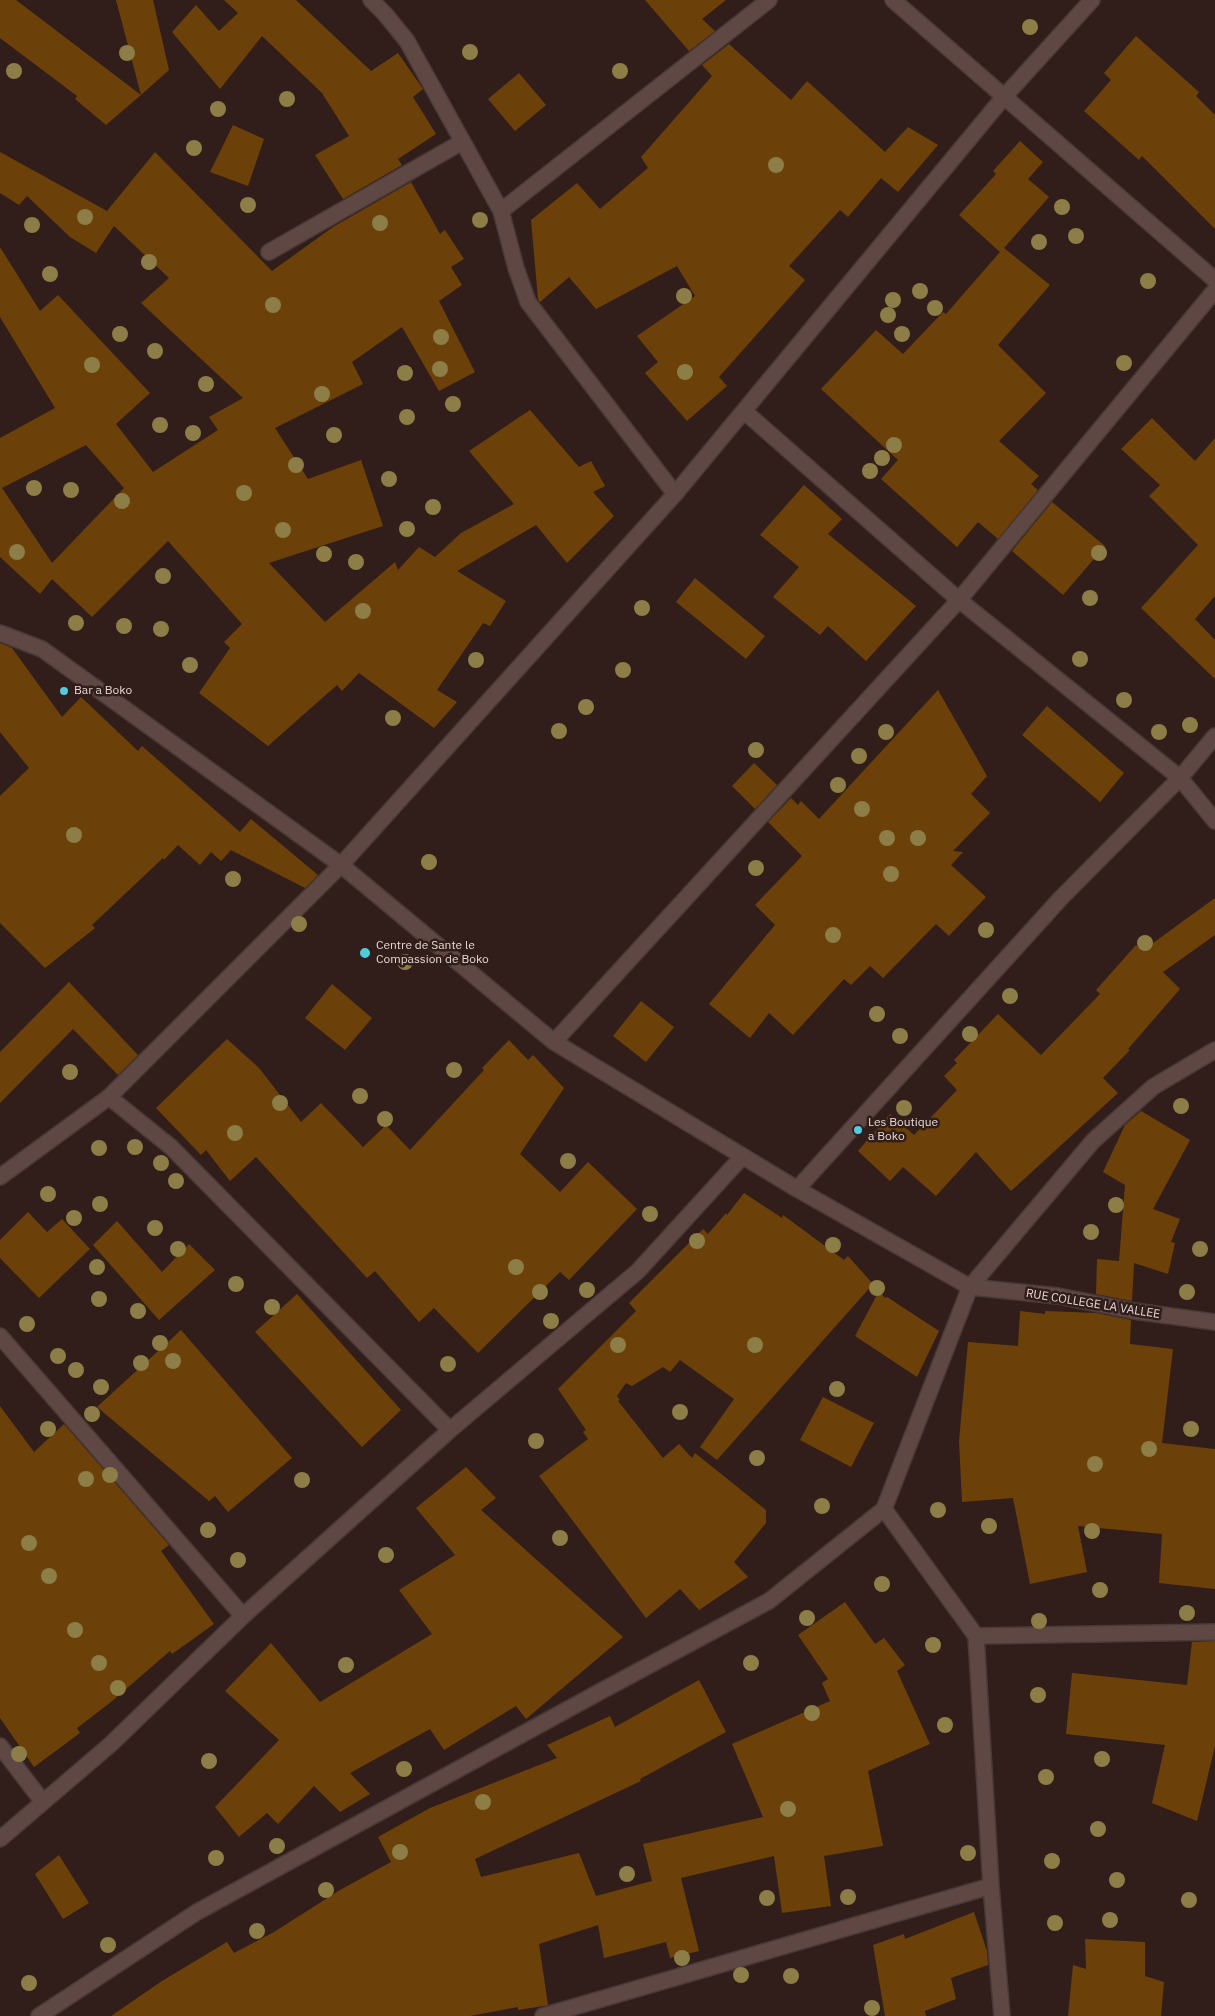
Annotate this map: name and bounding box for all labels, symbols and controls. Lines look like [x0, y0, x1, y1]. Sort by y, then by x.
place label: Bar a Boko [74, 684, 132, 698]
marker: Bar a Boko [58, 685, 70, 697]
place label: Centre de Sante le Compassion de Boko [376, 939, 489, 967]
marker: Centre de Sante le Compassion de Boko [358, 946, 372, 960]
place label: Les Boutique a Boko [868, 1116, 938, 1144]
marker: Les Boutique a Boko [852, 1124, 864, 1136]
street label: RUE COLLEGE LA VALLEE [1025, 1286, 1161, 1322]

